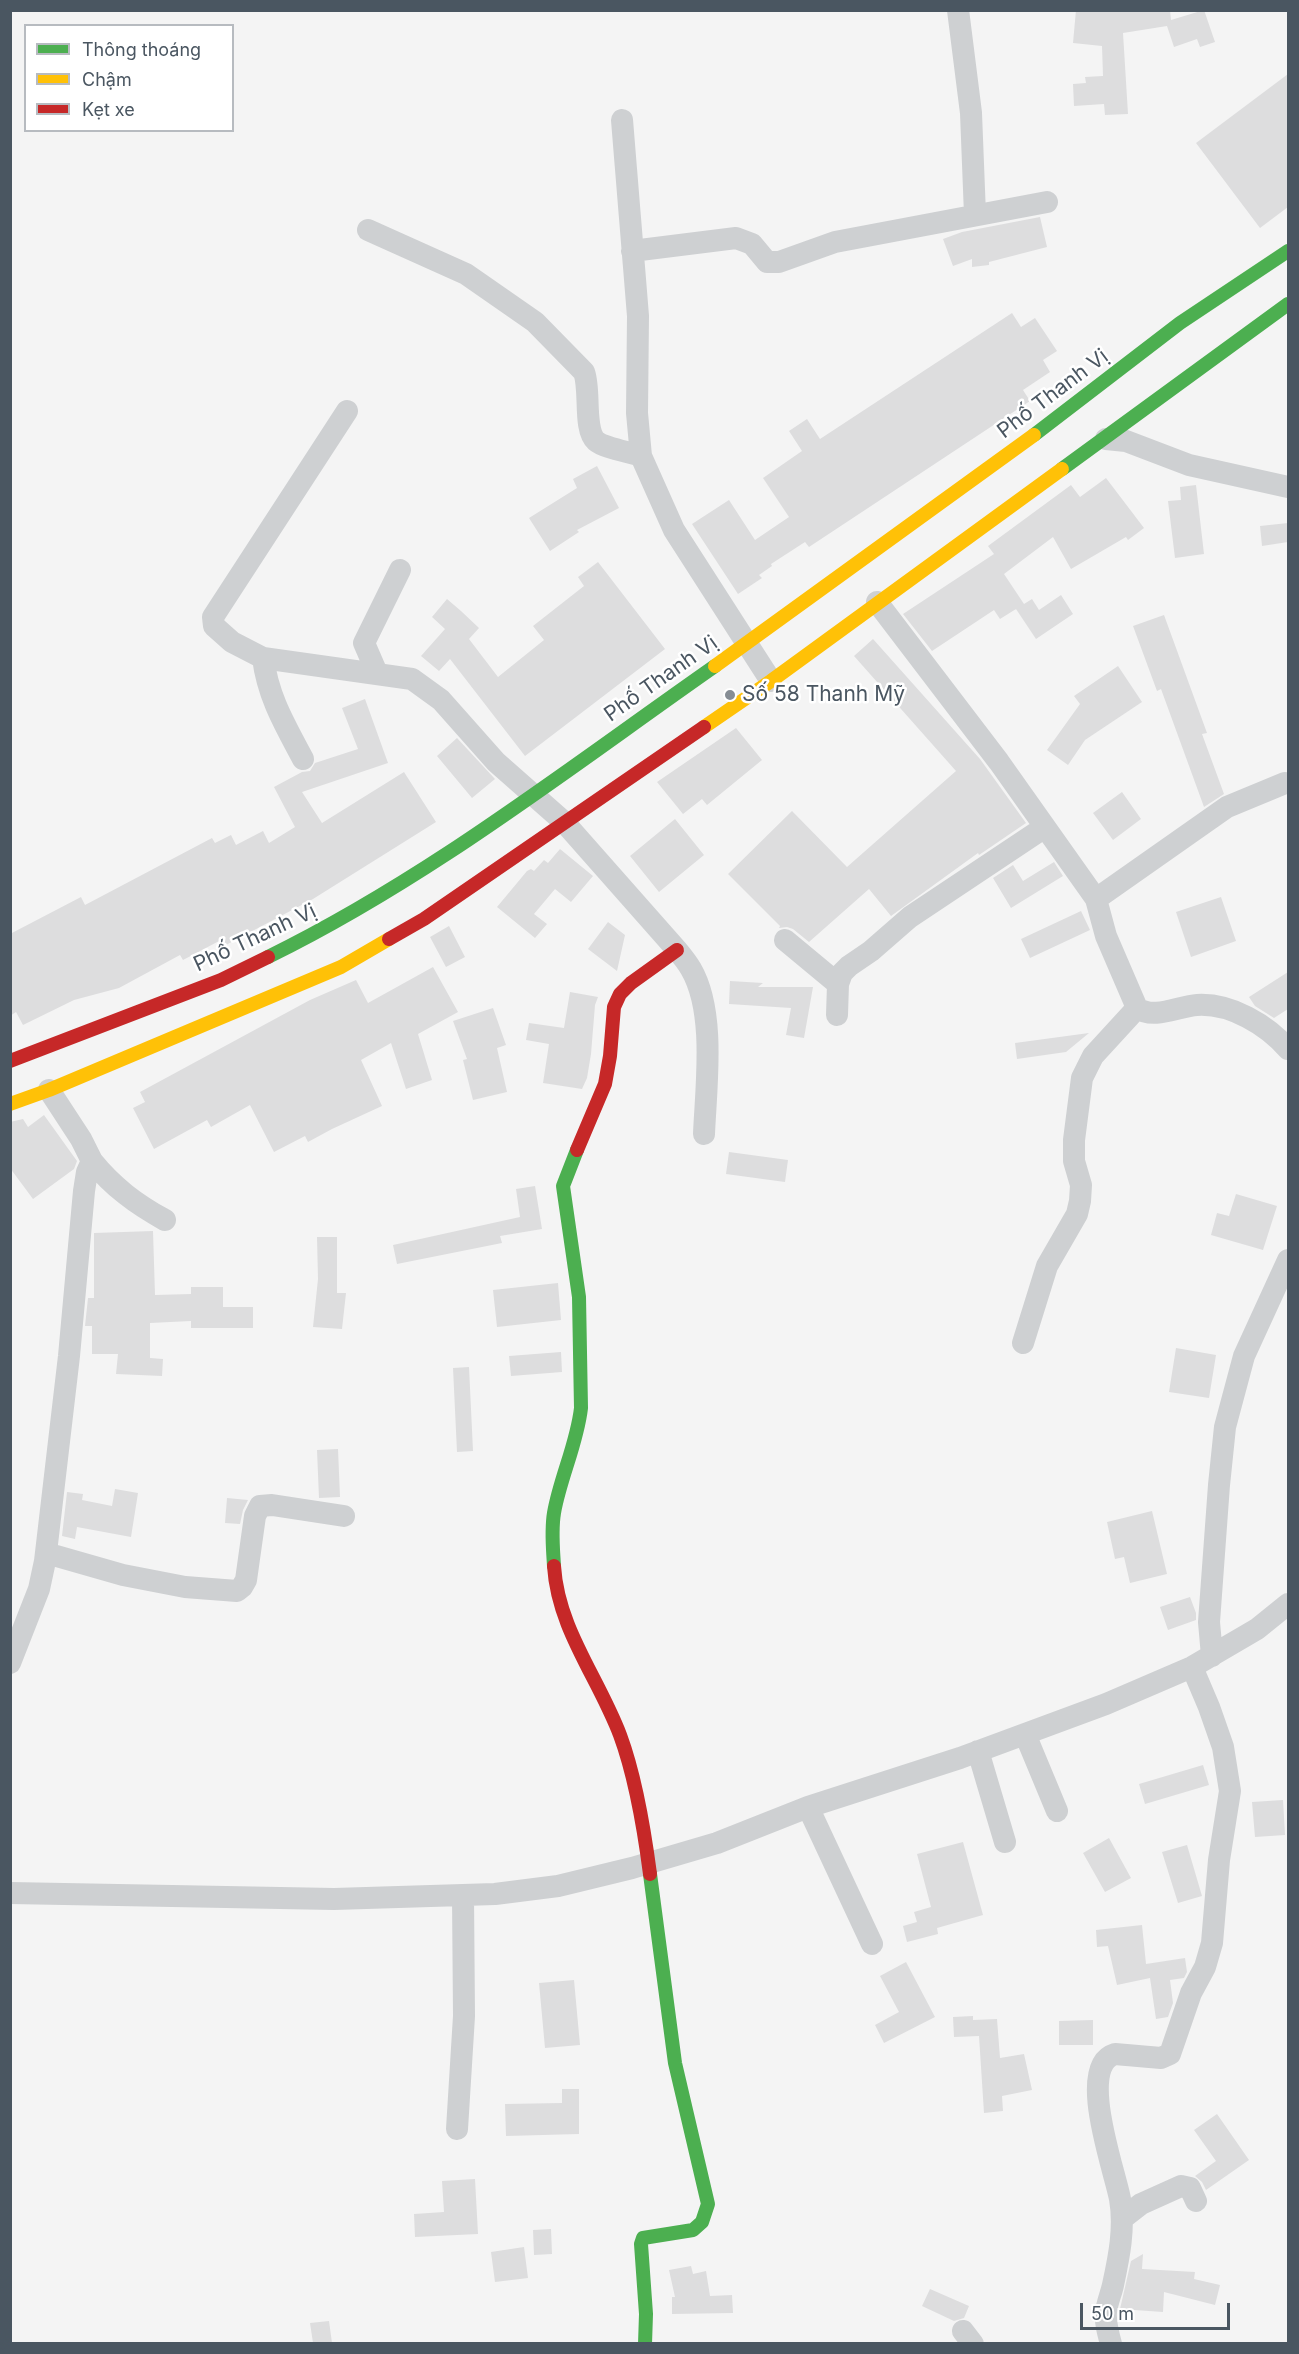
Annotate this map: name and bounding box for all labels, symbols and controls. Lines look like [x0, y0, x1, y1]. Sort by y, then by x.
legend [24, 24, 234, 132]
text: Thông thoáng [82, 39, 201, 60]
text: Chậm [82, 69, 132, 90]
text: Kẹt xe [82, 99, 135, 120]
street label: Phố Thanh Vị [993, 344, 1113, 444]
street label: Phố Thanh Vị [600, 631, 722, 727]
place label: Số 58 Thanh Mỹ [742, 682, 905, 708]
marker: Số 58 Thanh Mỹ [723, 688, 737, 702]
street label: Phố Thanh Vị [190, 899, 320, 977]
scale bar [1083, 2291, 1233, 2329]
text: 50 m [1091, 2303, 1134, 2324]

